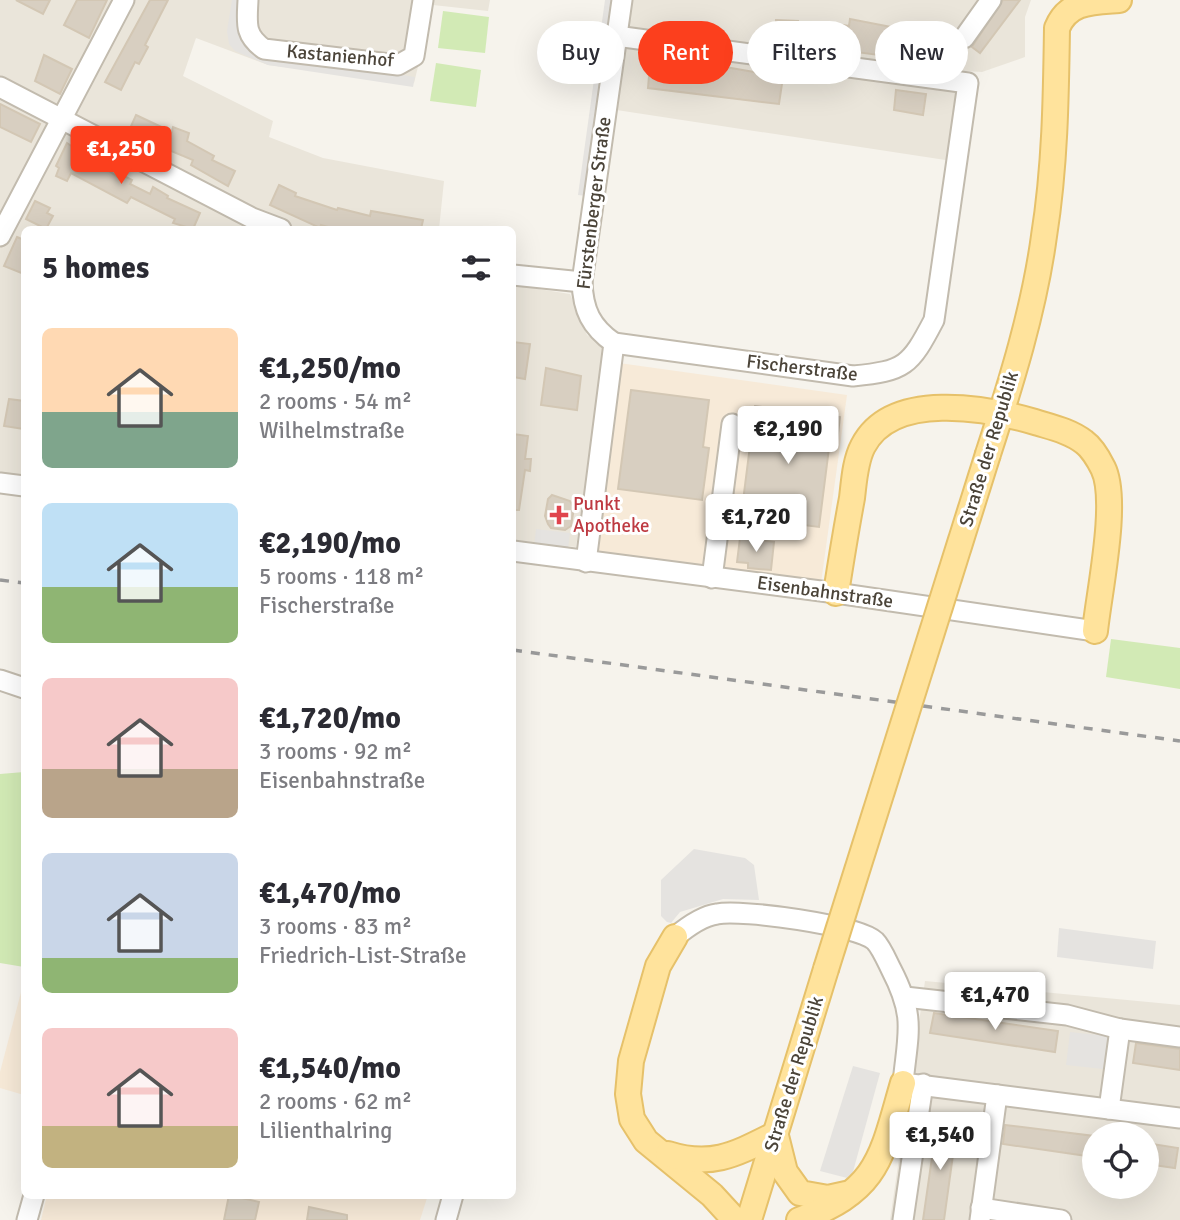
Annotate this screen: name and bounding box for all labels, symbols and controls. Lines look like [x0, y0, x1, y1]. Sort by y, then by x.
chip: Buy [537, 21, 624, 84]
chip: Rent [638, 21, 733, 84]
chip: Filters [747, 21, 861, 84]
chip: New [875, 21, 968, 84]
street label: Kastanienhof [285, 39, 396, 73]
street label: Fürstenberger Straße [572, 115, 616, 291]
pin: €1,250 [64, 127, 178, 186]
text: €1,250 [87, 134, 155, 163]
icon: filters [457, 249, 495, 287]
text: 5 homes [42, 250, 149, 287]
street label: Fischerstraße [745, 349, 859, 387]
text: €1,250/mo [259, 350, 401, 387]
icon: home [98, 356, 182, 440]
street label: Straße der Republik [954, 368, 1024, 530]
text: 2 rooms · 54 m² [259, 387, 412, 416]
pin: €2,190 [731, 406, 845, 466]
text: €2,190 [754, 414, 822, 443]
text: Wilhelmstraße [259, 416, 405, 445]
place label: Punkt Apotheke [573, 492, 650, 538]
pin: €1,720 [699, 494, 813, 554]
text: €1,720 [722, 502, 790, 531]
marker: Punkt Apotheke [551, 507, 567, 523]
text: €2,190/mo [259, 525, 401, 562]
icon: home [98, 531, 182, 615]
text: 5 rooms · 118 m² [259, 562, 424, 591]
street label: Eisenbahnstraße [755, 571, 895, 613]
text: Fischerstraße [259, 591, 395, 620]
text: €1,720/mo [259, 700, 401, 737]
icon: home [98, 706, 182, 790]
text: 3 rooms · 92 m² [259, 737, 412, 766]
text: Eisenbahnstraße [259, 766, 425, 795]
text: €1,470/mo [259, 875, 401, 912]
icon: home [98, 881, 182, 965]
text: 3 rooms · 83 m² [259, 912, 412, 941]
text: Friedrich-List-Straße [259, 941, 466, 970]
pin: €1,470 [938, 972, 1052, 1032]
text: €1,470 [961, 980, 1029, 1009]
street label: Straße der Republik [759, 993, 829, 1155]
text: €1,540/mo [259, 1050, 401, 1087]
icon: home [98, 1056, 182, 1140]
text: 2 rooms · 62 m² [259, 1087, 412, 1116]
pin: €1,540 [883, 1112, 997, 1172]
text: Lilienthalring [259, 1116, 393, 1145]
text: €1,540 [906, 1120, 974, 1149]
map controls [1082, 1122, 1159, 1199]
button: locate [1082, 1122, 1159, 1199]

